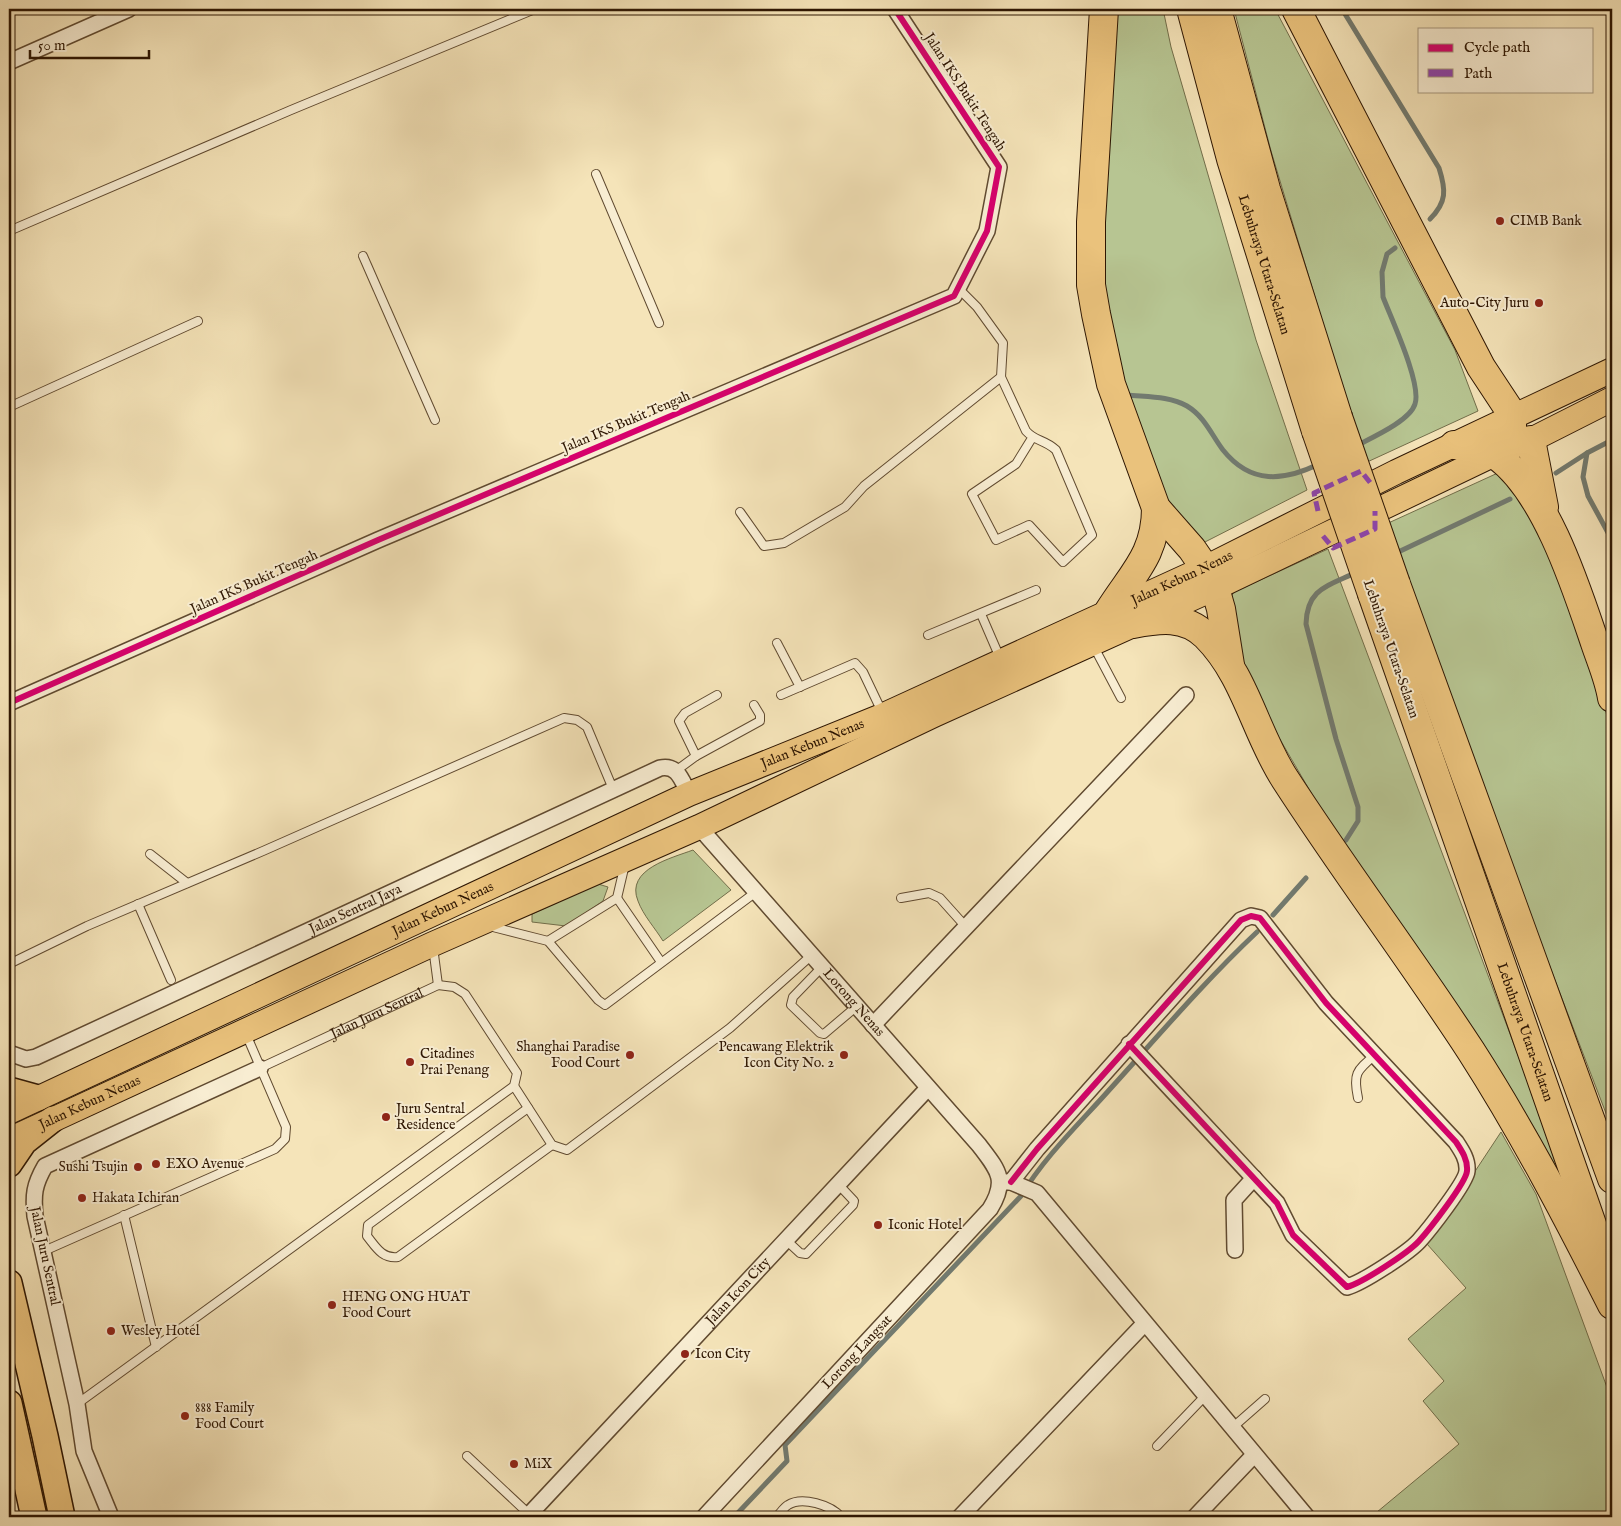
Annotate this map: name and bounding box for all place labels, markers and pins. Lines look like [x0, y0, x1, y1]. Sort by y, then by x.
place label: CIMB Bank [1510, 212, 1582, 230]
marker: CIMB Bank [1494, 215, 1506, 227]
place label: Auto-City Juru [1439, 294, 1529, 312]
marker: Auto-City Juru [1533, 297, 1545, 309]
place label: Shanghai Paradise Food Court [516, 1038, 621, 1072]
place label: Pencawang Elektrik Icon City No. 2 [718, 1038, 834, 1072]
place label: Citadines Prai Penang [420, 1045, 489, 1079]
marker: Shanghai Paradise Food Court [624, 1049, 636, 1061]
marker: Pencawang Elektrik Icon City No. 2 [838, 1049, 850, 1061]
marker: Citadines Prai Penang [404, 1056, 416, 1068]
place label: Juru Sentral Residence [394, 1100, 465, 1134]
marker: Juru Sentral Residence [380, 1111, 392, 1123]
place label: EXO Avenue [166, 1155, 245, 1173]
place label: Sushi Tsujin [59, 1158, 129, 1176]
marker: EXO Avenue [150, 1158, 162, 1170]
marker: Sushi Tsujin [132, 1161, 144, 1173]
place label: Hakata Ichiran [92, 1189, 180, 1207]
marker: Hakata Ichiran [76, 1192, 88, 1204]
place label: Iconic Hotel [888, 1216, 962, 1234]
marker: Iconic Hotel [872, 1219, 884, 1231]
place label: HENG ONG HUAT Food Court [342, 1288, 471, 1322]
marker: HENG ONG HUAT Food Court [326, 1299, 338, 1311]
place label: Wesley Hotel [121, 1322, 200, 1340]
marker: Wesley Hotel [105, 1325, 117, 1337]
place label: Icon City [695, 1345, 750, 1363]
marker: Icon City [679, 1348, 691, 1360]
place label: 888 Family Food Court [195, 1399, 264, 1433]
marker: 888 Family Food Court [179, 1410, 191, 1422]
place label: MiX [524, 1455, 553, 1473]
marker: MiX [508, 1458, 520, 1470]

